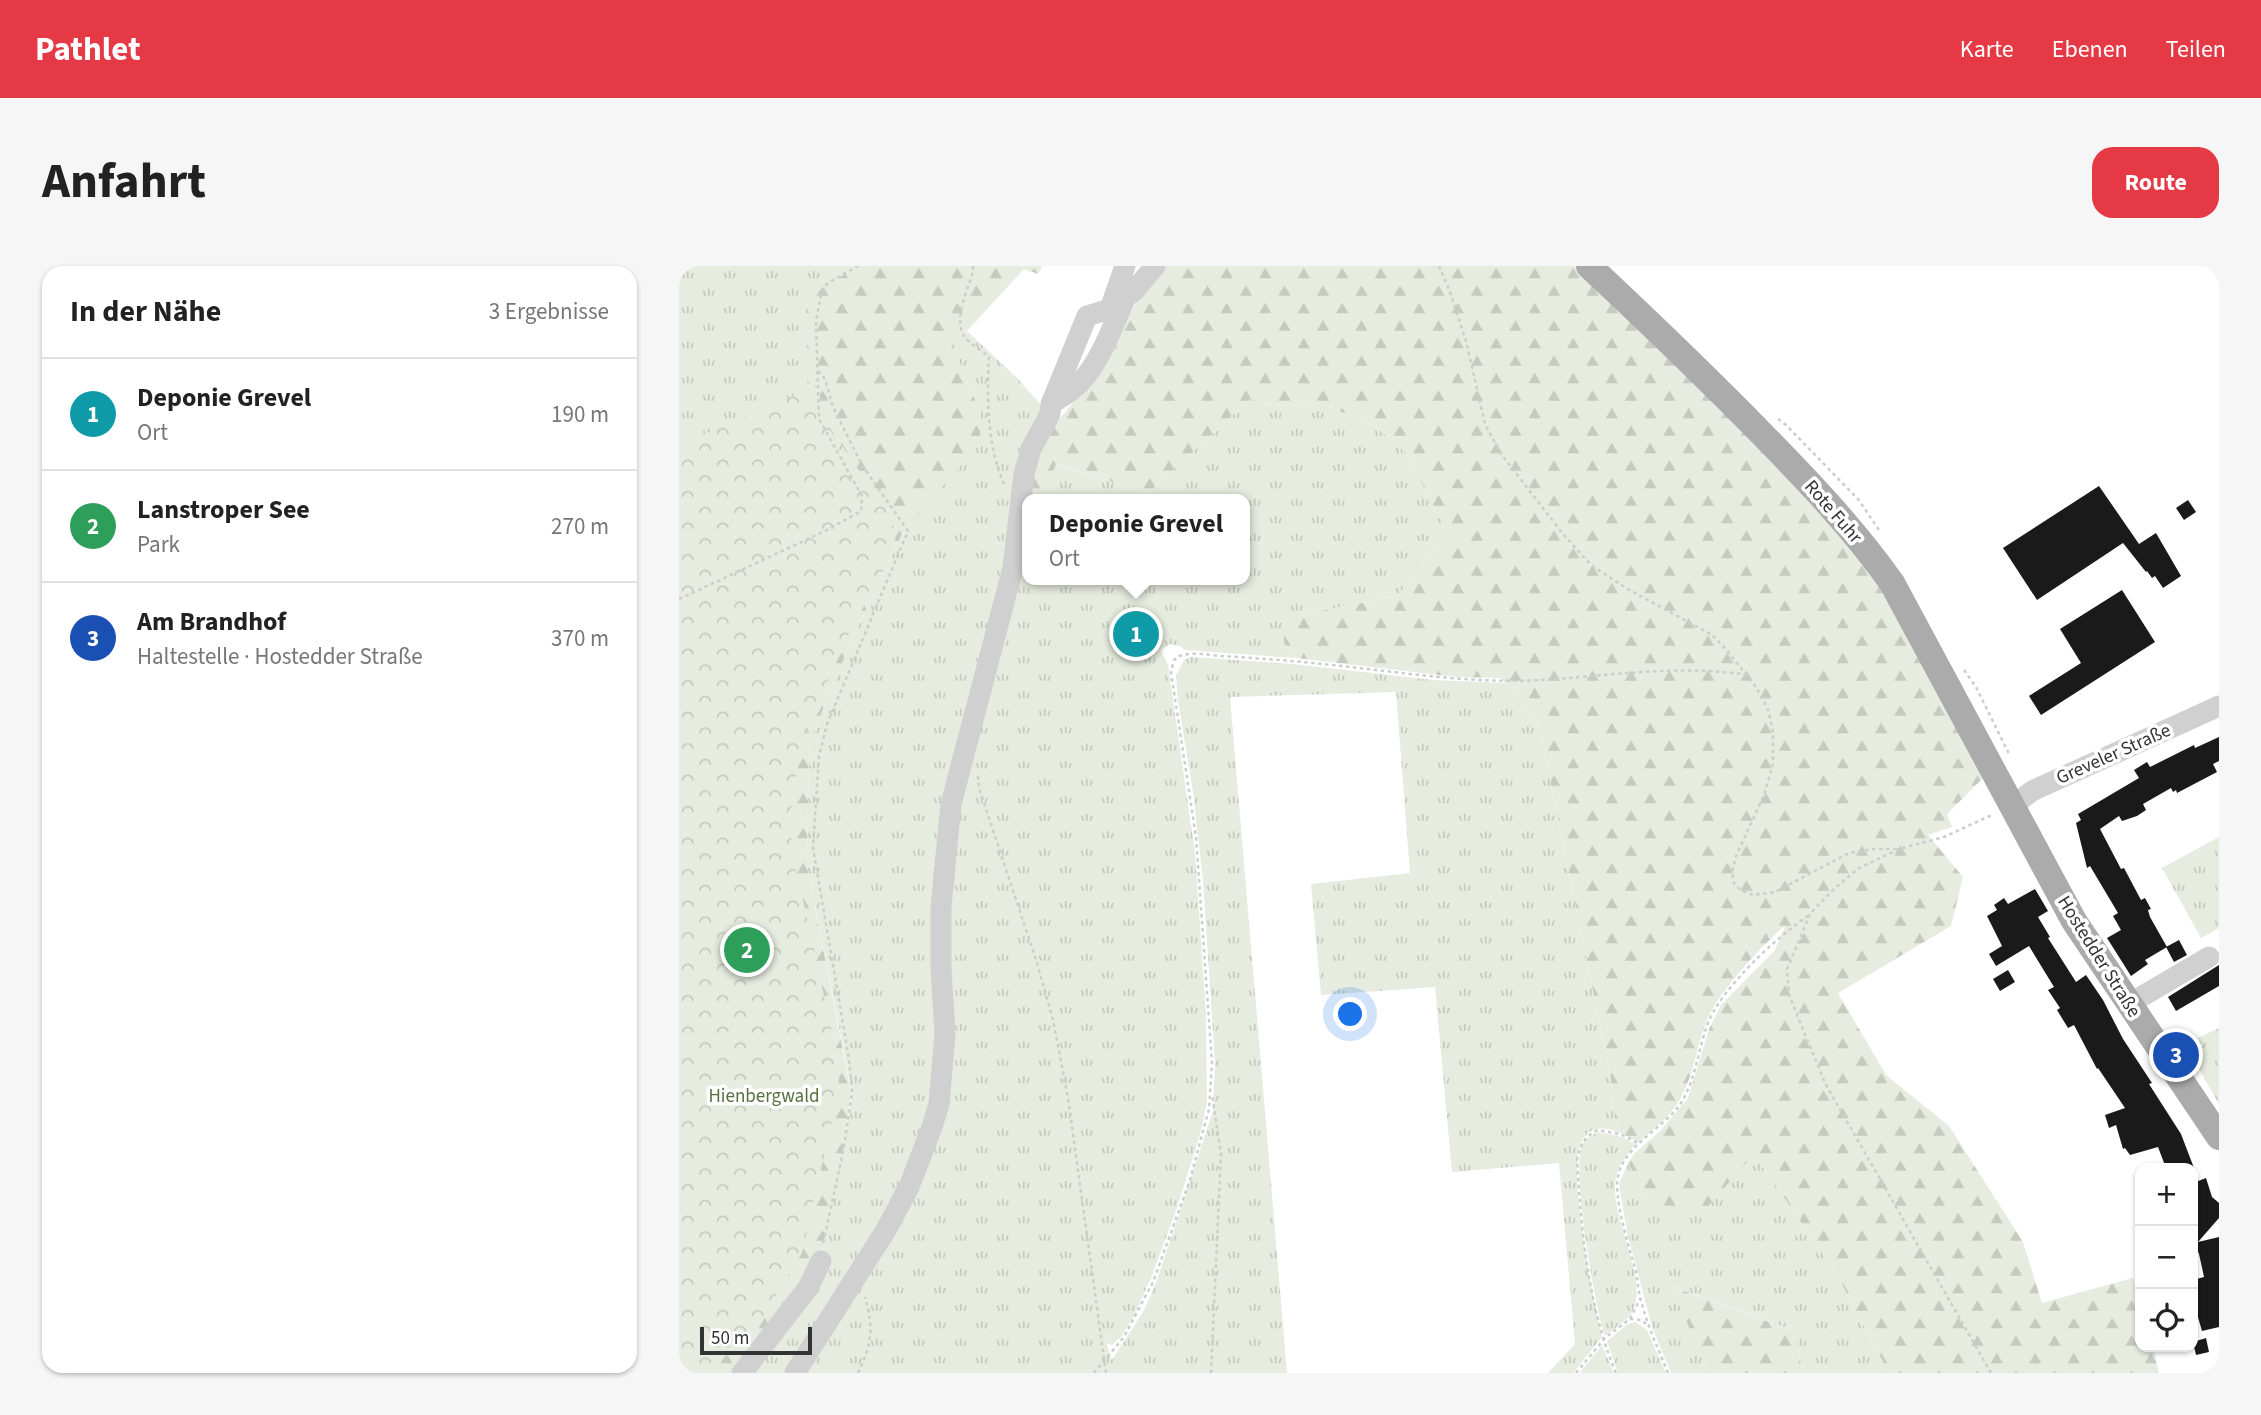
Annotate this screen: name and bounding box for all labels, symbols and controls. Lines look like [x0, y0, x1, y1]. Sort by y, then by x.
text: Pathlet [35, 26, 141, 73]
text: Karte [1960, 32, 2014, 67]
text: Ebenen [2052, 32, 2128, 67]
text: Teilen [2166, 32, 2226, 67]
text: Anfahrt [42, 147, 206, 217]
button: Route [2092, 147, 2219, 218]
text: In der Nähe [70, 290, 221, 333]
text: 3 Ergebnisse [489, 295, 609, 328]
text: Deponie Grevel [137, 379, 311, 416]
text: 1 [87, 398, 99, 431]
text: 190 m [551, 398, 609, 431]
text: Ort [137, 416, 168, 449]
street label: Rote Fuhr [1798, 474, 1868, 550]
text: Lanstroper See [137, 491, 310, 528]
popup [1022, 494, 1250, 585]
text: Deponie Grevel [1049, 505, 1223, 542]
text: 2 [87, 510, 99, 543]
text: 270 m [551, 510, 609, 543]
text: Park [137, 528, 180, 561]
text: Ort [1049, 542, 1080, 575]
text: Am Brandhof [137, 603, 286, 640]
pin: 1 [1113, 608, 1159, 660]
text: 3 [87, 622, 99, 655]
text: 370 m [551, 622, 609, 655]
text: Haltestelle · Hostedder Straße [137, 640, 423, 673]
street label: Greveler Straße [2052, 717, 2175, 792]
street label: Hostedder Straße [2050, 891, 2147, 1023]
pin: 2 [724, 924, 770, 976]
your location [1333, 997, 1367, 1031]
pin: 3 [2153, 1029, 2199, 1081]
park label: Hienbergwald [708, 1083, 820, 1110]
map controls [2135, 1163, 2198, 1352]
button: + [2135, 1163, 2198, 1226]
button: − [2135, 1226, 2198, 1289]
button: locate [2135, 1289, 2198, 1352]
scale bar [700, 1324, 812, 1356]
text: 50 m [711, 1325, 749, 1352]

